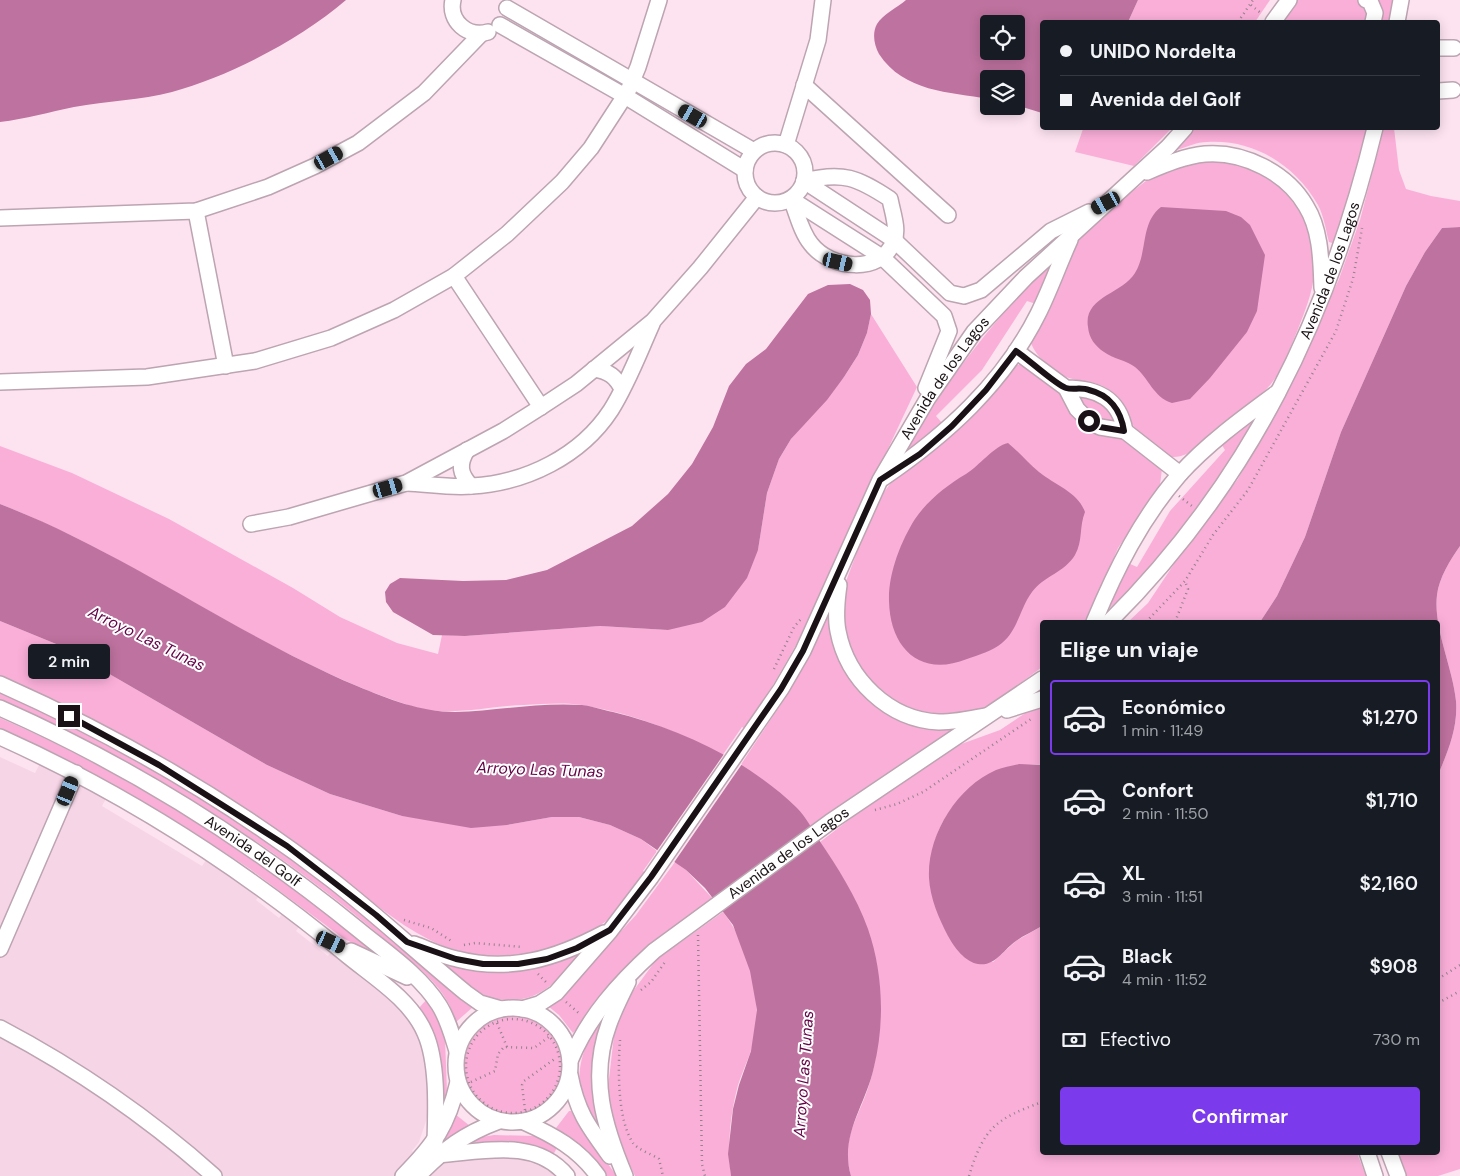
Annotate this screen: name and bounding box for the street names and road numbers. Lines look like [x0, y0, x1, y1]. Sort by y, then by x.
street label: Avenida de los Lagos [1295, 199, 1364, 342]
street label: Avenida de los Lagos [896, 312, 994, 443]
street label: Avenida de los Lagos [724, 802, 853, 904]
street label: Avenida del Golf [201, 811, 305, 891]

